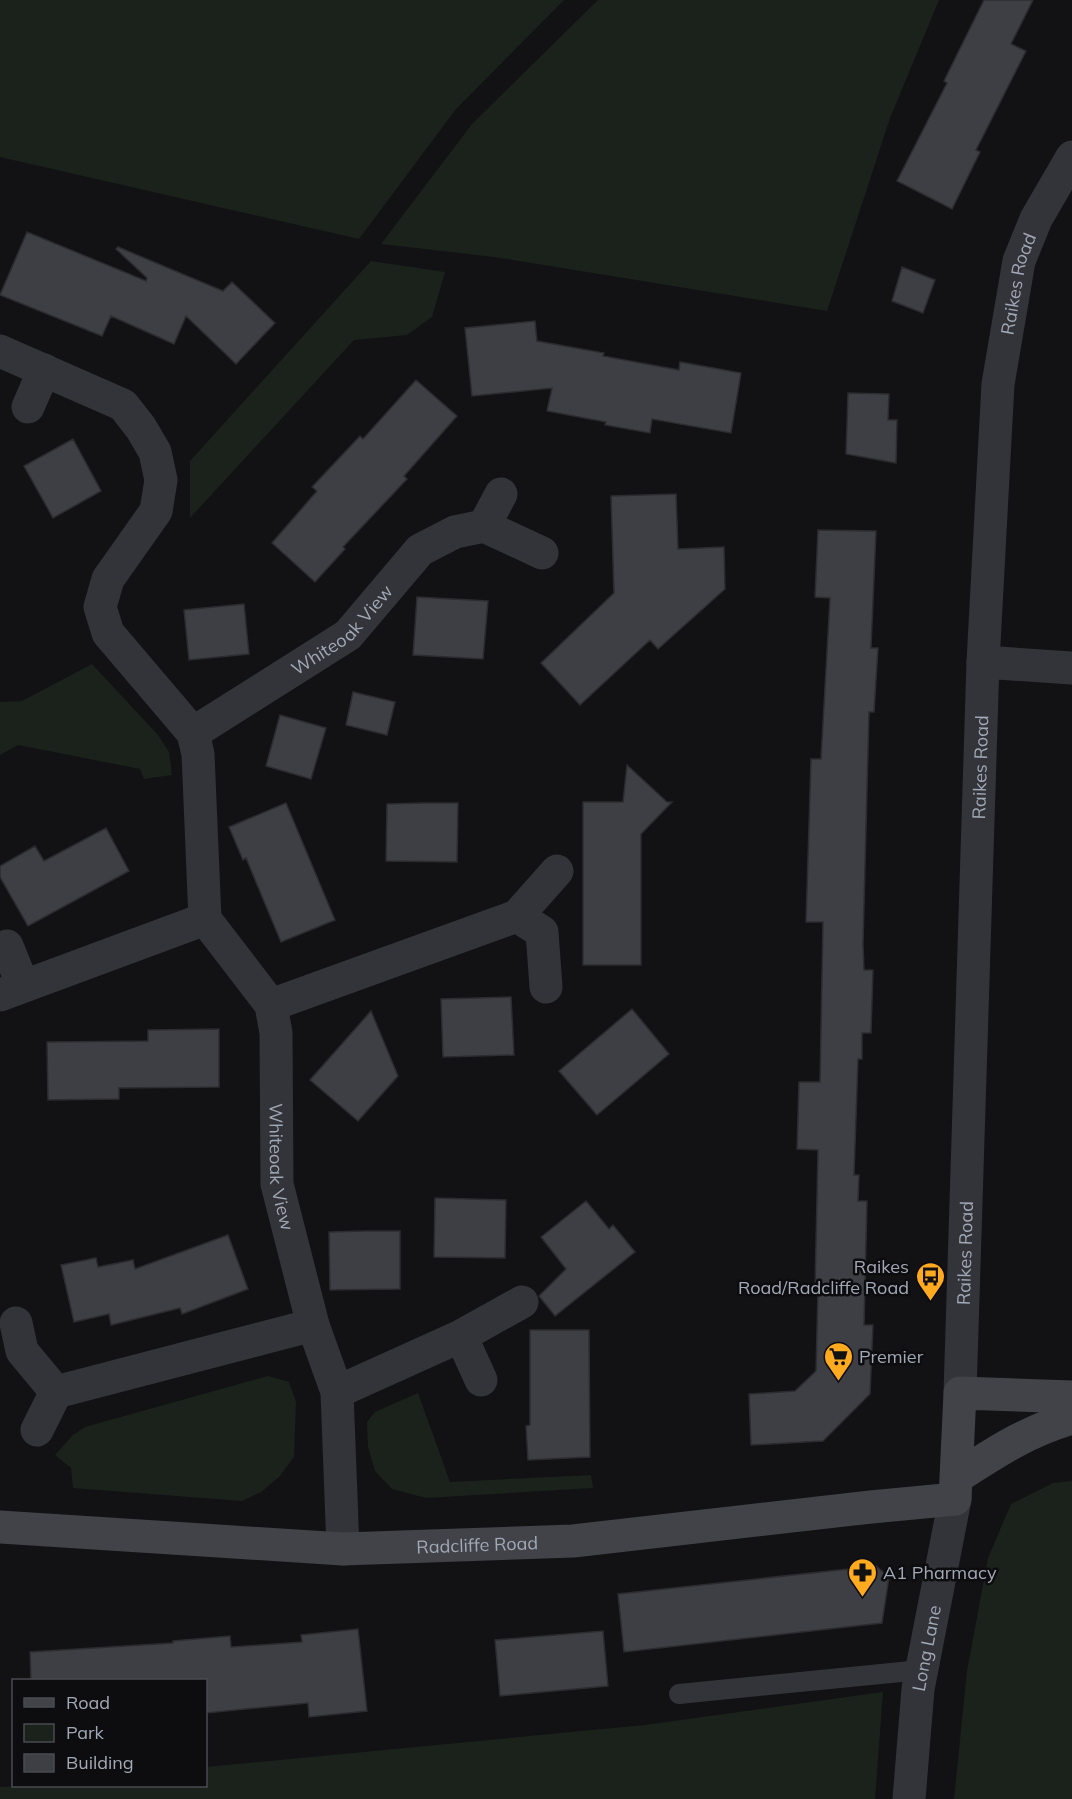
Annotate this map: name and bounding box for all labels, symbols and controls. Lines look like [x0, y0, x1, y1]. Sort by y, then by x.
street label: Raikes Road [995, 229, 1041, 337]
street label: Whiteoak View [287, 579, 398, 680]
street label: Raikes Road [967, 715, 993, 820]
street label: Whiteoak View [265, 1103, 300, 1233]
street label: Raikes Road [951, 1201, 978, 1306]
place label: Raikes Road/Radcliffe Road [738, 1255, 909, 1299]
bus stop icon: Raikes Road/Radcliffe Road [914, 1260, 946, 1302]
supermarket icon: Premier [822, 1340, 854, 1382]
place label: Premier [859, 1345, 924, 1368]
street label: Radcliffe Road [416, 1531, 539, 1558]
pharmacy icon: A1 Pharmacy [846, 1556, 878, 1598]
place label: A1 Pharmacy [883, 1561, 997, 1584]
street label: Long Lane [906, 1603, 946, 1693]
legend [12, 1679, 207, 1787]
text: Road [66, 1691, 110, 1714]
text: Park [66, 1721, 105, 1744]
text: Building [66, 1751, 134, 1774]

